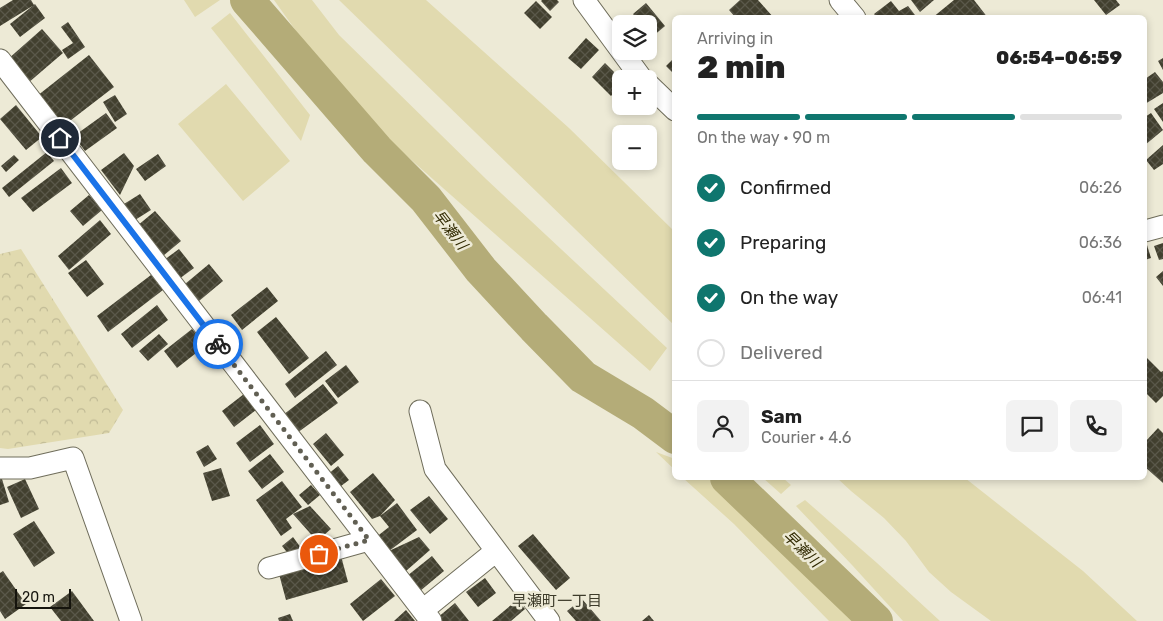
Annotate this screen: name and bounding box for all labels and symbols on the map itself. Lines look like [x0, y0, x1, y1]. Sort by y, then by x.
pin [39, 117, 81, 159]
water label: 早瀬川 [429, 207, 472, 255]
courier [193, 319, 243, 369]
water label: 早瀬川 [780, 527, 826, 572]
pin [298, 533, 340, 575]
scale bar [15, 586, 71, 609]
district label: 早瀬町一丁目 [512, 592, 602, 610]

